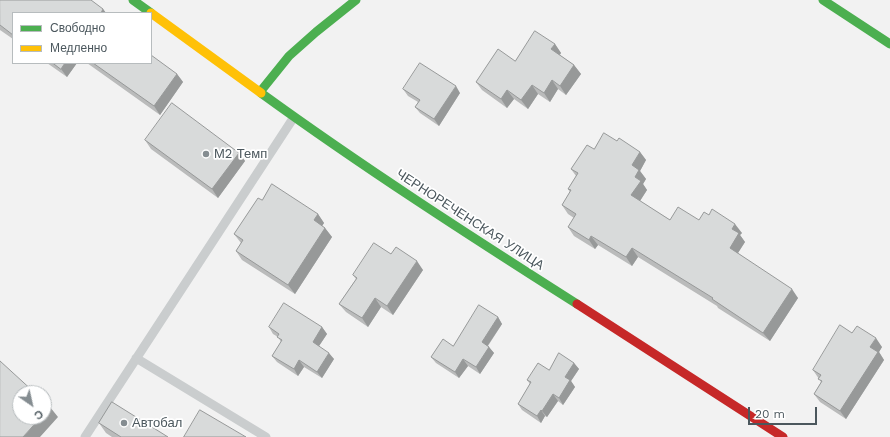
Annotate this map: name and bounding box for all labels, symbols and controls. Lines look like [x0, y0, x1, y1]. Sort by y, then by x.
legend [12, 12, 152, 64]
text: Свободно [50, 21, 105, 35]
text: Медленно [50, 41, 107, 55]
place label: М2 Темп [214, 146, 267, 162]
marker: М2 Темп [201, 149, 211, 159]
street label: ЧЕРНОРЕЧЕНСКАЯ УЛИЦА [393, 166, 547, 274]
north arrow [12, 385, 52, 425]
scale bar [750, 399, 819, 425]
text: С [32, 407, 45, 422]
text: 20 m [755, 407, 785, 421]
place label: Автобал [132, 415, 182, 431]
marker: Автобал [119, 418, 129, 428]

